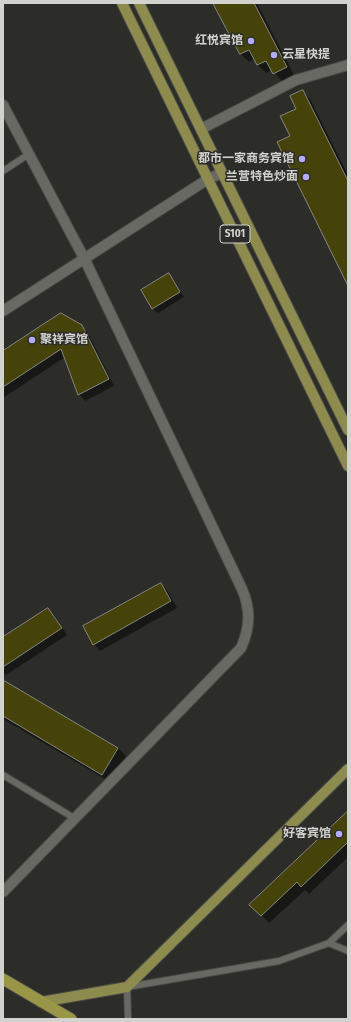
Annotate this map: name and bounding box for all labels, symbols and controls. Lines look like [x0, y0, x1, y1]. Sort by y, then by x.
place label: 红悦宾馆 [195, 34, 243, 48]
marker: 红悦宾馆 [246, 36, 256, 46]
place label: 云星快提 [282, 48, 330, 62]
marker: 云星快提 [269, 50, 279, 60]
place label: 都市一家商务宾馆 [198, 152, 294, 166]
marker: 都市一家商务宾馆 [297, 154, 307, 164]
place label: 兰营特色炒面 [226, 170, 298, 184]
marker: 兰营特色炒面 [301, 172, 311, 182]
road number: S101 [220, 225, 250, 243]
place label: 聚祥宾馆 [40, 333, 88, 347]
marker: 聚祥宾馆 [27, 335, 37, 345]
place label: 好客宾馆 [283, 827, 331, 841]
marker: 好客宾馆 [334, 829, 344, 839]

